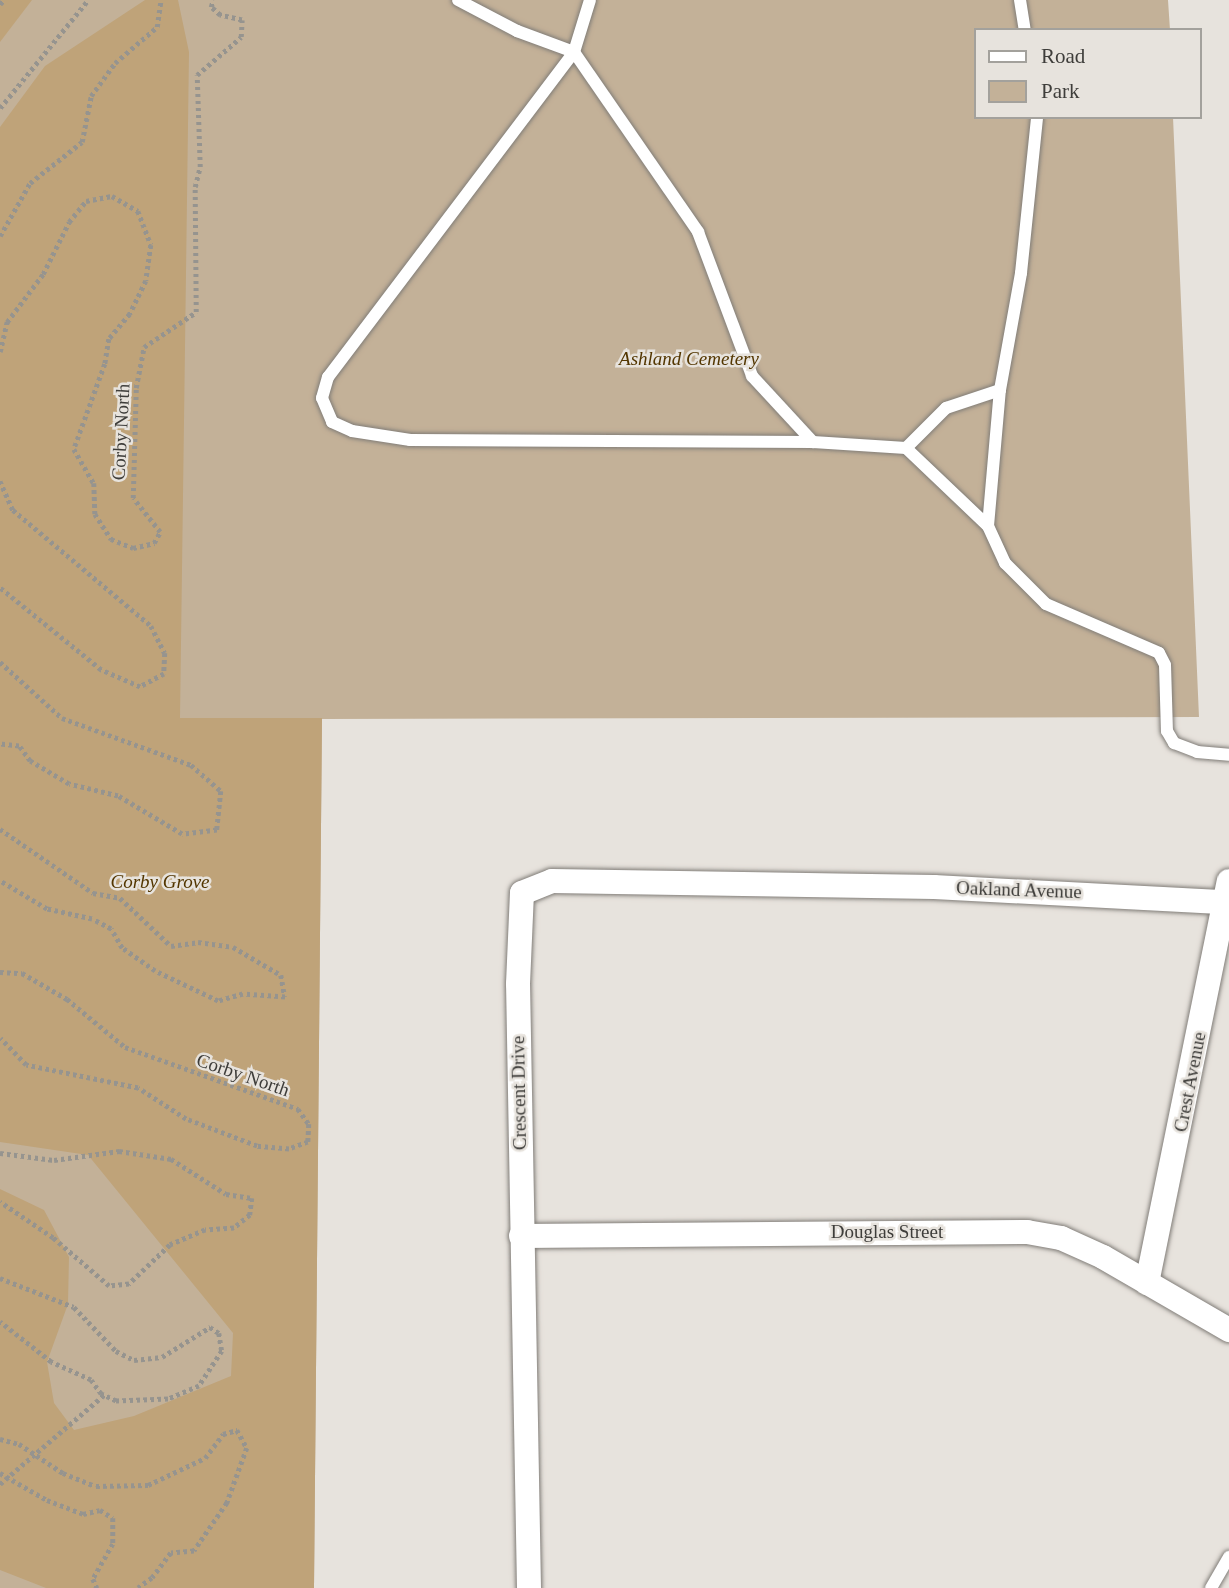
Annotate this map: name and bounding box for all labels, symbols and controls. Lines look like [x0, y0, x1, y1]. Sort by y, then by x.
legend [974, 28, 1201, 119]
text: Road [1041, 44, 1085, 68]
text: Park [1041, 79, 1080, 103]
park label: Ashland Cemetery [619, 348, 759, 370]
street label: Corby North [107, 383, 135, 481]
park label: Corby Grove [110, 871, 210, 893]
street label: Oakland Avenue [955, 876, 1083, 904]
street label: Crest Avenue [1169, 1030, 1211, 1134]
street label: Crescent Drive [507, 1036, 531, 1150]
street label: Corby North [194, 1048, 292, 1102]
street label: Douglas Street [831, 1221, 943, 1243]

